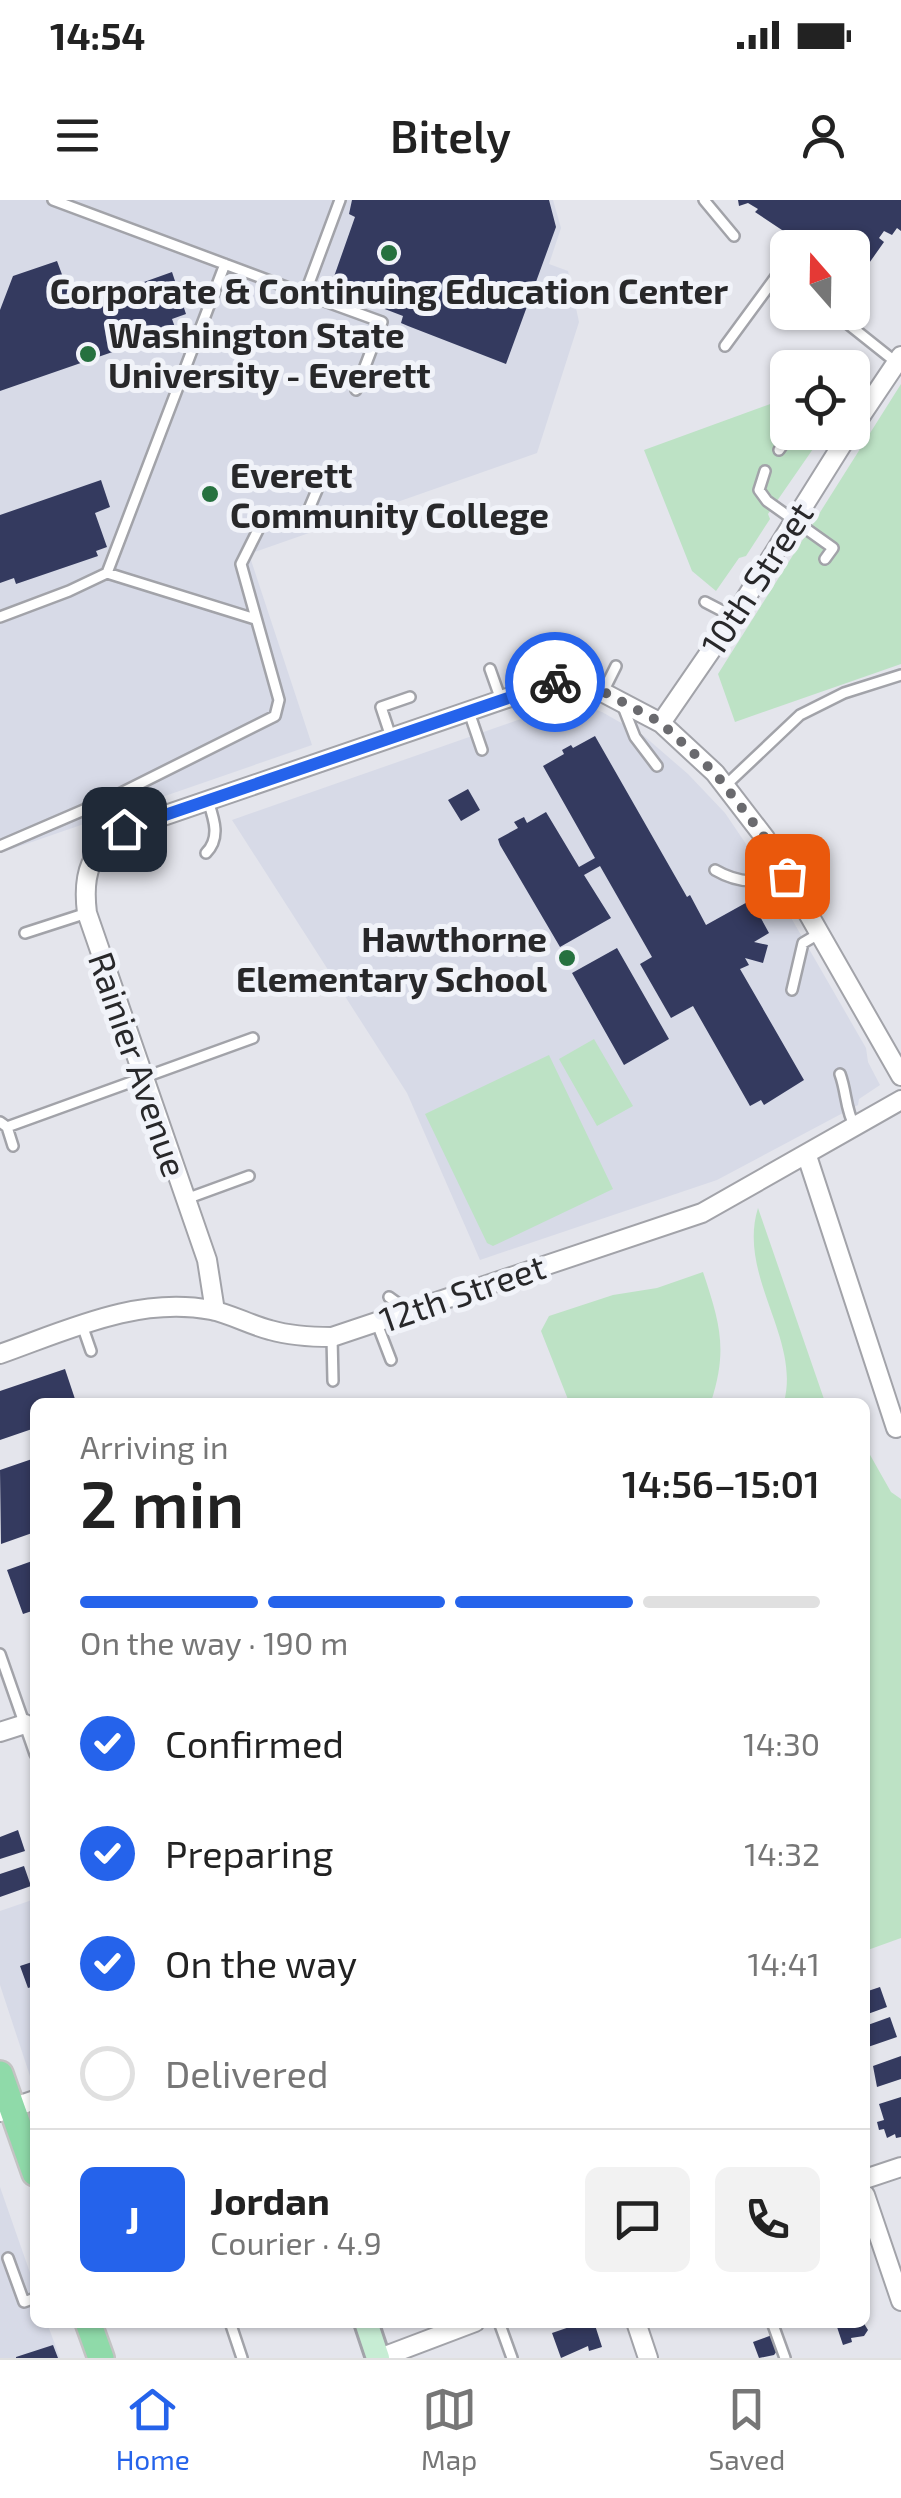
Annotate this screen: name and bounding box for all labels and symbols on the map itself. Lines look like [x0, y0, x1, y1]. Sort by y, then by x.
north arrow [770, 230, 870, 330]
marker: Corporate & Continuing Education Center [378, 242, 400, 264]
place label: Corporate & Continuing Education Center [50, 269, 728, 311]
place label: Washington State University - Everett [108, 313, 431, 396]
marker: Washington State University - Everett [77, 343, 99, 365]
place label: Everett Community College [230, 453, 549, 536]
marker: Everett Community College [199, 483, 221, 505]
street label: 10th Street [691, 494, 821, 662]
courier [505, 632, 605, 732]
pin [82, 787, 167, 872]
pin [745, 834, 830, 919]
place label: Hawthorne Elementary School [236, 917, 548, 1000]
street label: Rainier Avenue [81, 946, 197, 1182]
marker: Hawthorne Elementary School [556, 947, 578, 969]
street label: 12th Street [374, 1244, 550, 1340]

